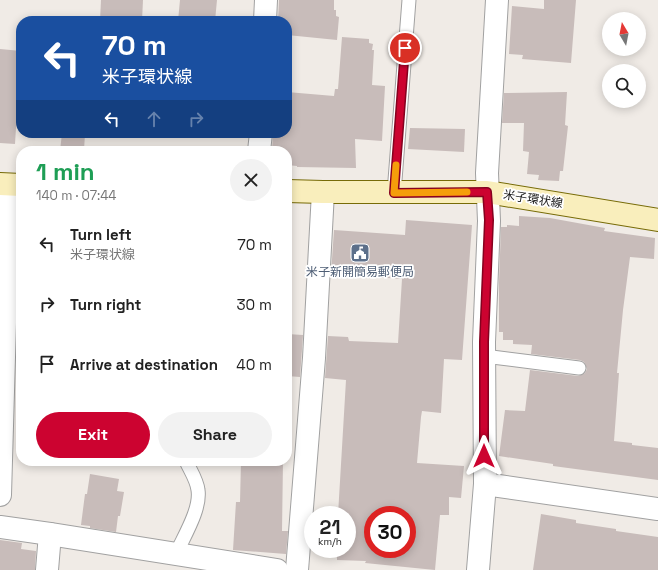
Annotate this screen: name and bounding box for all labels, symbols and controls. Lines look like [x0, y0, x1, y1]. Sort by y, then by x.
north arrow [602, 12, 646, 56]
map controls [602, 12, 646, 108]
text: 70 m [102, 27, 167, 63]
pin [388, 31, 422, 65]
icon: left [36, 32, 88, 84]
icon: arrive [394, 37, 416, 59]
button: search [602, 64, 646, 108]
text: 米子環状線 [102, 65, 192, 88]
icon: left [101, 108, 123, 130]
icon: ahead [143, 108, 165, 130]
icon: right [185, 108, 207, 130]
text: 1 min [36, 156, 95, 187]
button: close [230, 159, 272, 201]
street label: 米子環状線 [502, 186, 564, 212]
text: 140 m · 07:44 [36, 187, 117, 204]
text: Turn left [70, 225, 132, 244]
icon: left [36, 233, 58, 255]
text: 70 m [237, 235, 272, 254]
public building icon: 米子新開簡易郵便局 [349, 242, 371, 264]
text: 米子環状線 [70, 246, 135, 263]
place label: 米子新開簡易郵便局 [306, 264, 414, 280]
icon: right [36, 293, 58, 315]
text: Turn right [70, 295, 141, 314]
text: 30 m [237, 295, 272, 314]
icon: arrive [36, 353, 58, 375]
text: Arrive at destination [70, 355, 218, 374]
text: 40 m [236, 355, 272, 374]
button: Exit [36, 412, 150, 458]
button: Share [158, 412, 272, 458]
position arrow [463, 435, 505, 477]
speed limit sign: 30 [364, 506, 416, 558]
text: 21 [320, 514, 340, 540]
text: km/h [318, 535, 342, 548]

